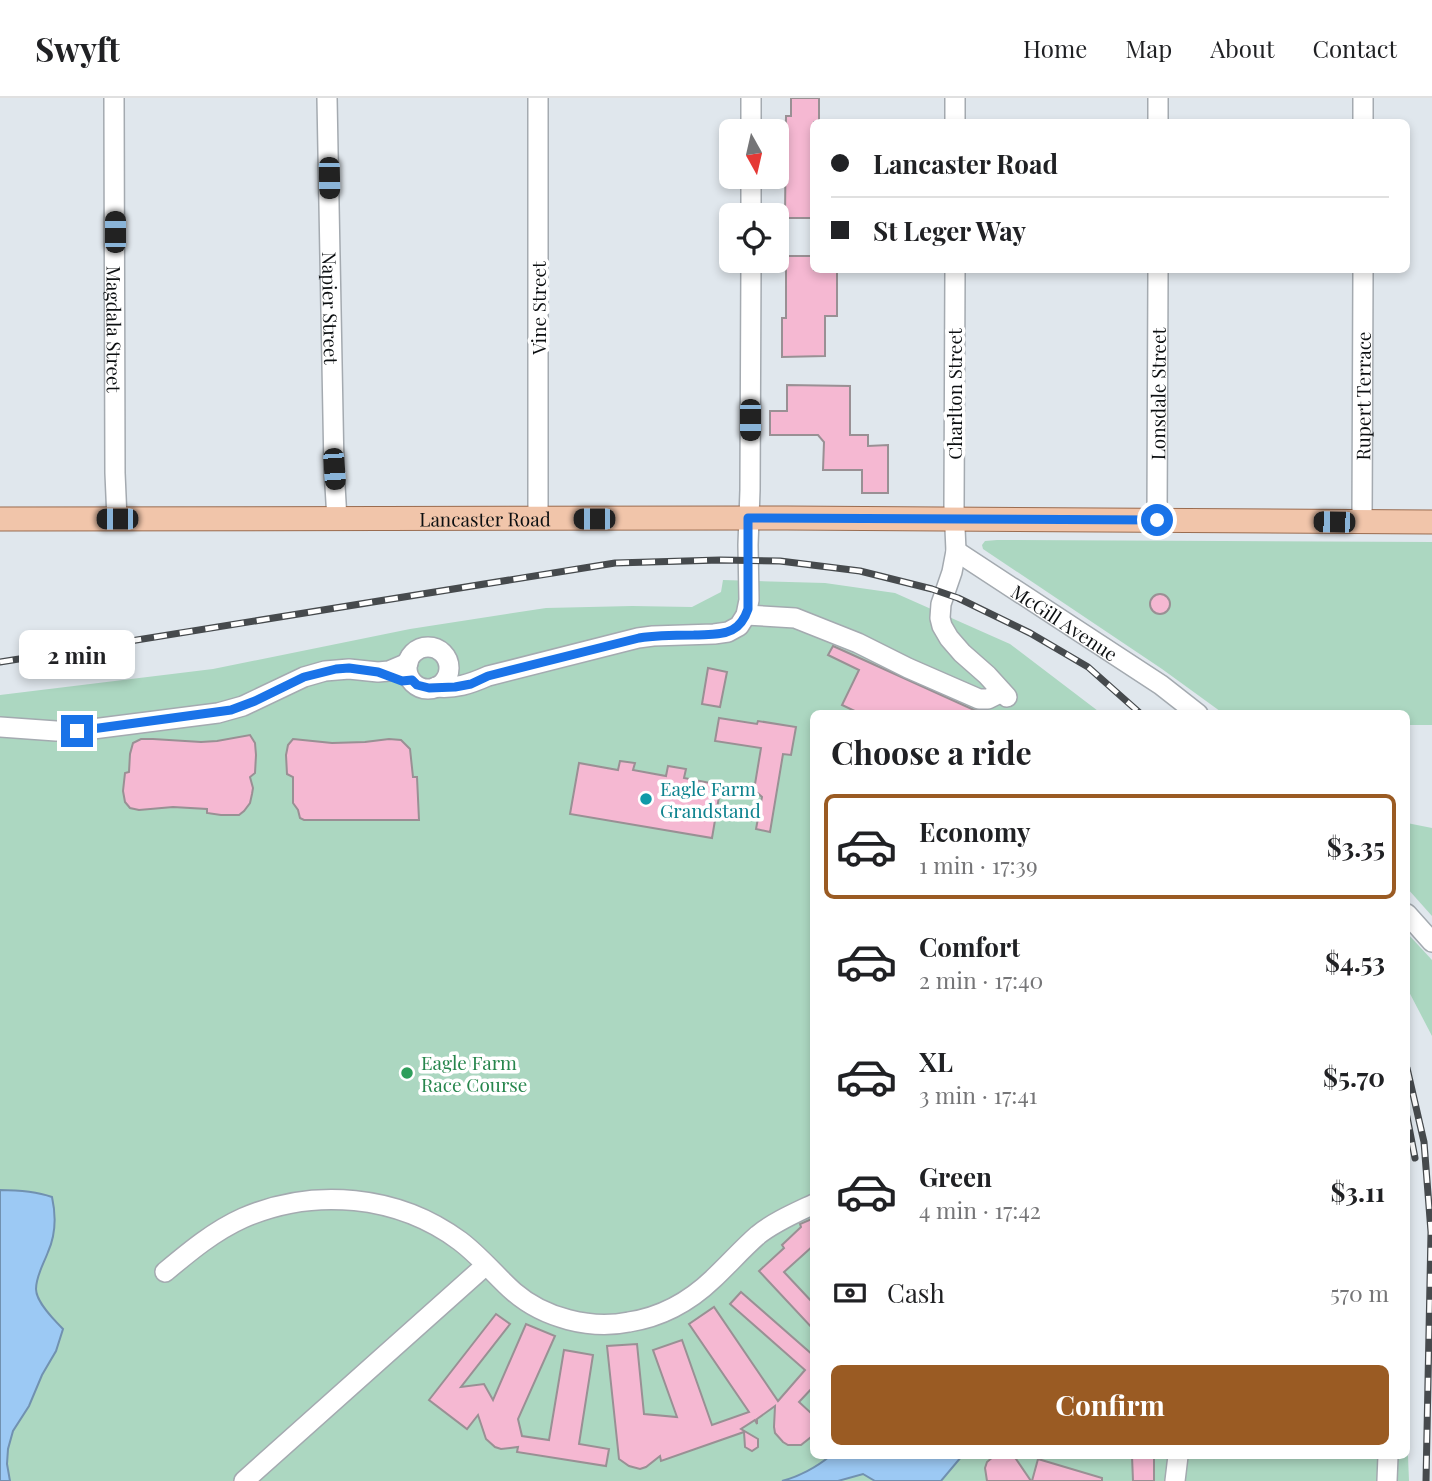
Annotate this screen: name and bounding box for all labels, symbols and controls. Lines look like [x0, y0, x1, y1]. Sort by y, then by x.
text: Swyft [35, 26, 120, 70]
text: Home [1023, 32, 1087, 64]
text: Map [1125, 32, 1172, 64]
text: About [1210, 32, 1274, 64]
text: Contact [1312, 32, 1397, 64]
north arrow [719, 119, 789, 189]
map controls [719, 119, 789, 273]
text: Lancaster Road [873, 146, 1058, 181]
car [319, 157, 340, 199]
button: locate [719, 203, 789, 273]
car [105, 211, 126, 253]
text: St Leger Way [873, 213, 1026, 248]
street label: Napier Street [317, 251, 345, 365]
street label: Vine Street [525, 261, 551, 356]
street label: Magdala Street [101, 266, 128, 393]
street label: Lonsdale Street [1144, 327, 1171, 460]
street label: Charlton Street [941, 328, 967, 460]
street label: Rupert Terrace [1349, 331, 1376, 461]
car [740, 399, 761, 441]
car [323, 447, 346, 491]
route start [1141, 504, 1173, 536]
street label: Lancaster Road [419, 505, 551, 531]
car [97, 509, 139, 530]
car [574, 509, 616, 530]
car [1313, 511, 1356, 533]
street label: McGill Avenue [1007, 578, 1123, 666]
callout: 2 min [19, 630, 135, 678]
text: 2 min [47, 639, 107, 670]
route end [61, 715, 93, 747]
text: Choose a ride [831, 730, 1032, 773]
place label: Eagle Farm Grandstand [660, 775, 761, 823]
marker: Eagle Farm Grandstand [638, 791, 654, 807]
text: Economy [919, 814, 1030, 849]
icon: car [835, 815, 898, 878]
text: $3.35 [1327, 829, 1385, 864]
text: 1 min · 17:39 [919, 849, 1038, 880]
text: Comfort [919, 929, 1020, 964]
icon: car [835, 930, 898, 993]
text: $4.53 [1325, 944, 1385, 979]
text: 2 min · 17:40 [919, 964, 1043, 995]
text: XL [919, 1044, 953, 1079]
icon: car [835, 1045, 898, 1108]
place label: Eagle Farm Race Course [421, 1049, 527, 1097]
text: $5.70 [1323, 1059, 1385, 1094]
marker: Eagle Farm Race Course [399, 1065, 415, 1081]
text: 3 min · 17:41 [919, 1079, 1037, 1110]
text: Green [919, 1159, 992, 1194]
icon: car [835, 1160, 898, 1223]
text: $3.11 [1331, 1174, 1385, 1209]
text: 4 min · 17:42 [919, 1194, 1041, 1225]
icon: cash [831, 1274, 869, 1312]
text: Cash [887, 1275, 945, 1310]
text: 570 m [1330, 1277, 1389, 1308]
button: Confirm [831, 1365, 1389, 1445]

